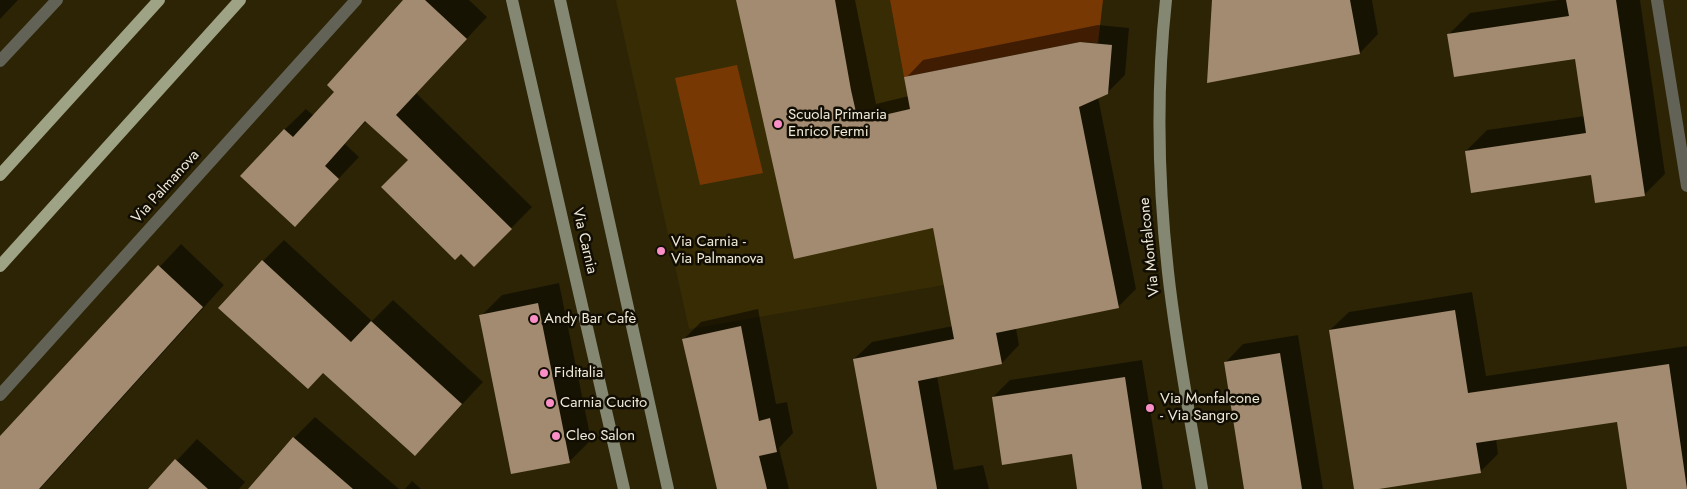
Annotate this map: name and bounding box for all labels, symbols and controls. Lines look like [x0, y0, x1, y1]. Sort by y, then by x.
place label: Scuola Primaria Enrico Fermi [788, 106, 887, 141]
marker: Scuola Primaria Enrico Fermi [772, 118, 784, 130]
street label: Via Palmanova [128, 147, 204, 227]
street label: Via Monfalcone [1136, 197, 1164, 297]
street label: Via Carnia [568, 206, 600, 276]
place label: Via Carnia - Via Palmanova [671, 233, 764, 268]
marker: Via Carnia - Via Palmanova [655, 245, 667, 257]
place label: Andy Bar Cafè [544, 310, 636, 328]
marker: Andy Bar Cafè [528, 313, 540, 325]
place label: Fiditalia [554, 364, 603, 382]
marker: Fiditalia [538, 367, 550, 379]
place label: Via Monfalcone - Via Sangro [1160, 390, 1260, 425]
place label: Carnia Cucito [560, 394, 647, 412]
marker: Carnia Cucito [544, 397, 556, 409]
marker: Via Monfalcone - Via Sangro [1144, 402, 1156, 414]
place label: Cleo Salon [566, 427, 635, 445]
marker: Cleo Salon [550, 430, 562, 442]

